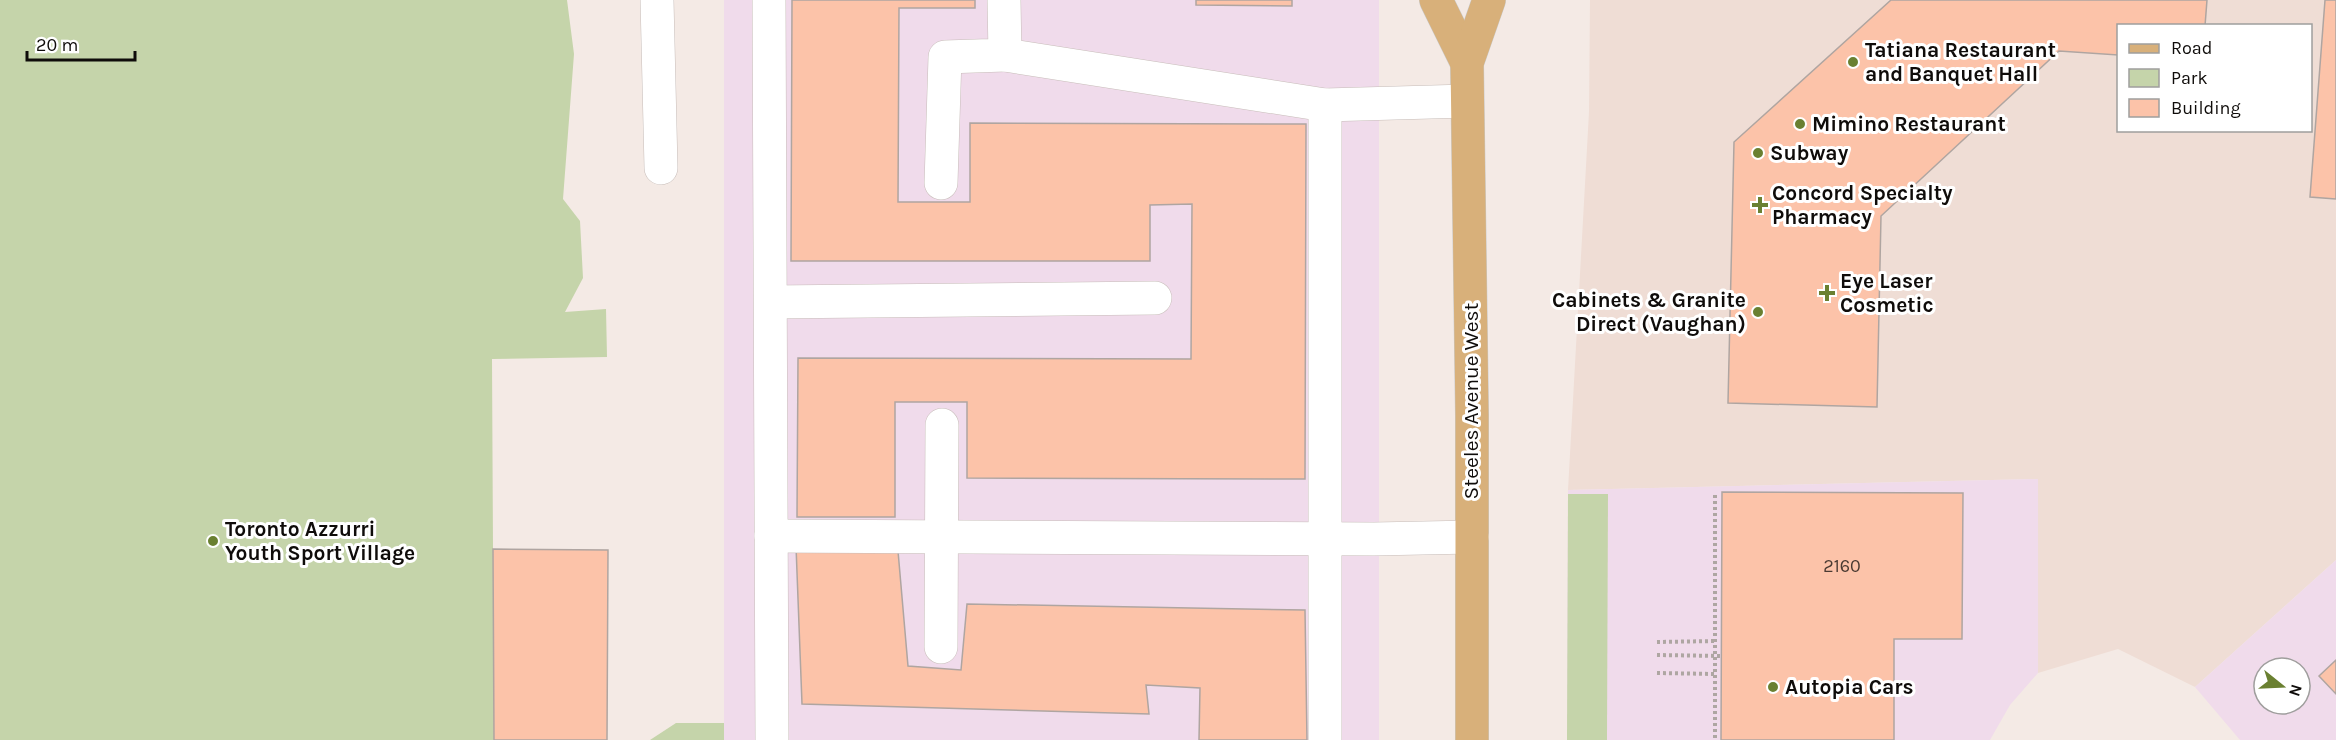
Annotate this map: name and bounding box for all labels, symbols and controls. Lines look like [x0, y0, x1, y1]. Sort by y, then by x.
scale bar [27, 24, 135, 62]
legend [2117, 24, 2312, 132]
text: 20 m [36, 34, 78, 56]
text: Road [2171, 37, 2212, 59]
place label: Tatiana Restaurant and Banquet Hall [1865, 38, 2056, 87]
marker: Tatiana Restaurant and Banquet Hall [1846, 55, 1860, 69]
text: Park [2171, 67, 2208, 89]
text: Building [2171, 97, 2241, 119]
place label: Mimino Restaurant [1812, 112, 2006, 136]
marker: Mimino Restaurant [1793, 117, 1807, 131]
place label: Subway [1770, 141, 1849, 165]
marker: Subway [1751, 146, 1765, 160]
place label: Concord Specialty Pharmacy [1772, 181, 1953, 229]
marker: Concord Specialty Pharmacy [1753, 198, 1767, 212]
place label: Eye Laser Cosmetic [1840, 269, 1934, 317]
marker: Eye Laser Cosmetic [1818, 284, 1836, 302]
place label: Cabinets & Granite Direct (Vaughan) [1552, 288, 1746, 336]
street label: Steeles Avenue West [1459, 303, 1483, 499]
marker: Cabinets & Granite Direct (Vaughan) [1751, 305, 1765, 319]
place label: Toronto Azzurri Youth Sport Village [225, 517, 415, 565]
marker: Toronto Azzurri Youth Sport Village [206, 534, 220, 548]
house number: 2160 [1823, 555, 1861, 577]
north arrow [2252, 656, 2312, 716]
place label: Autopia Cars [1785, 675, 1914, 699]
marker: Autopia Cars [1766, 680, 1780, 694]
text: N [2285, 682, 2307, 699]

